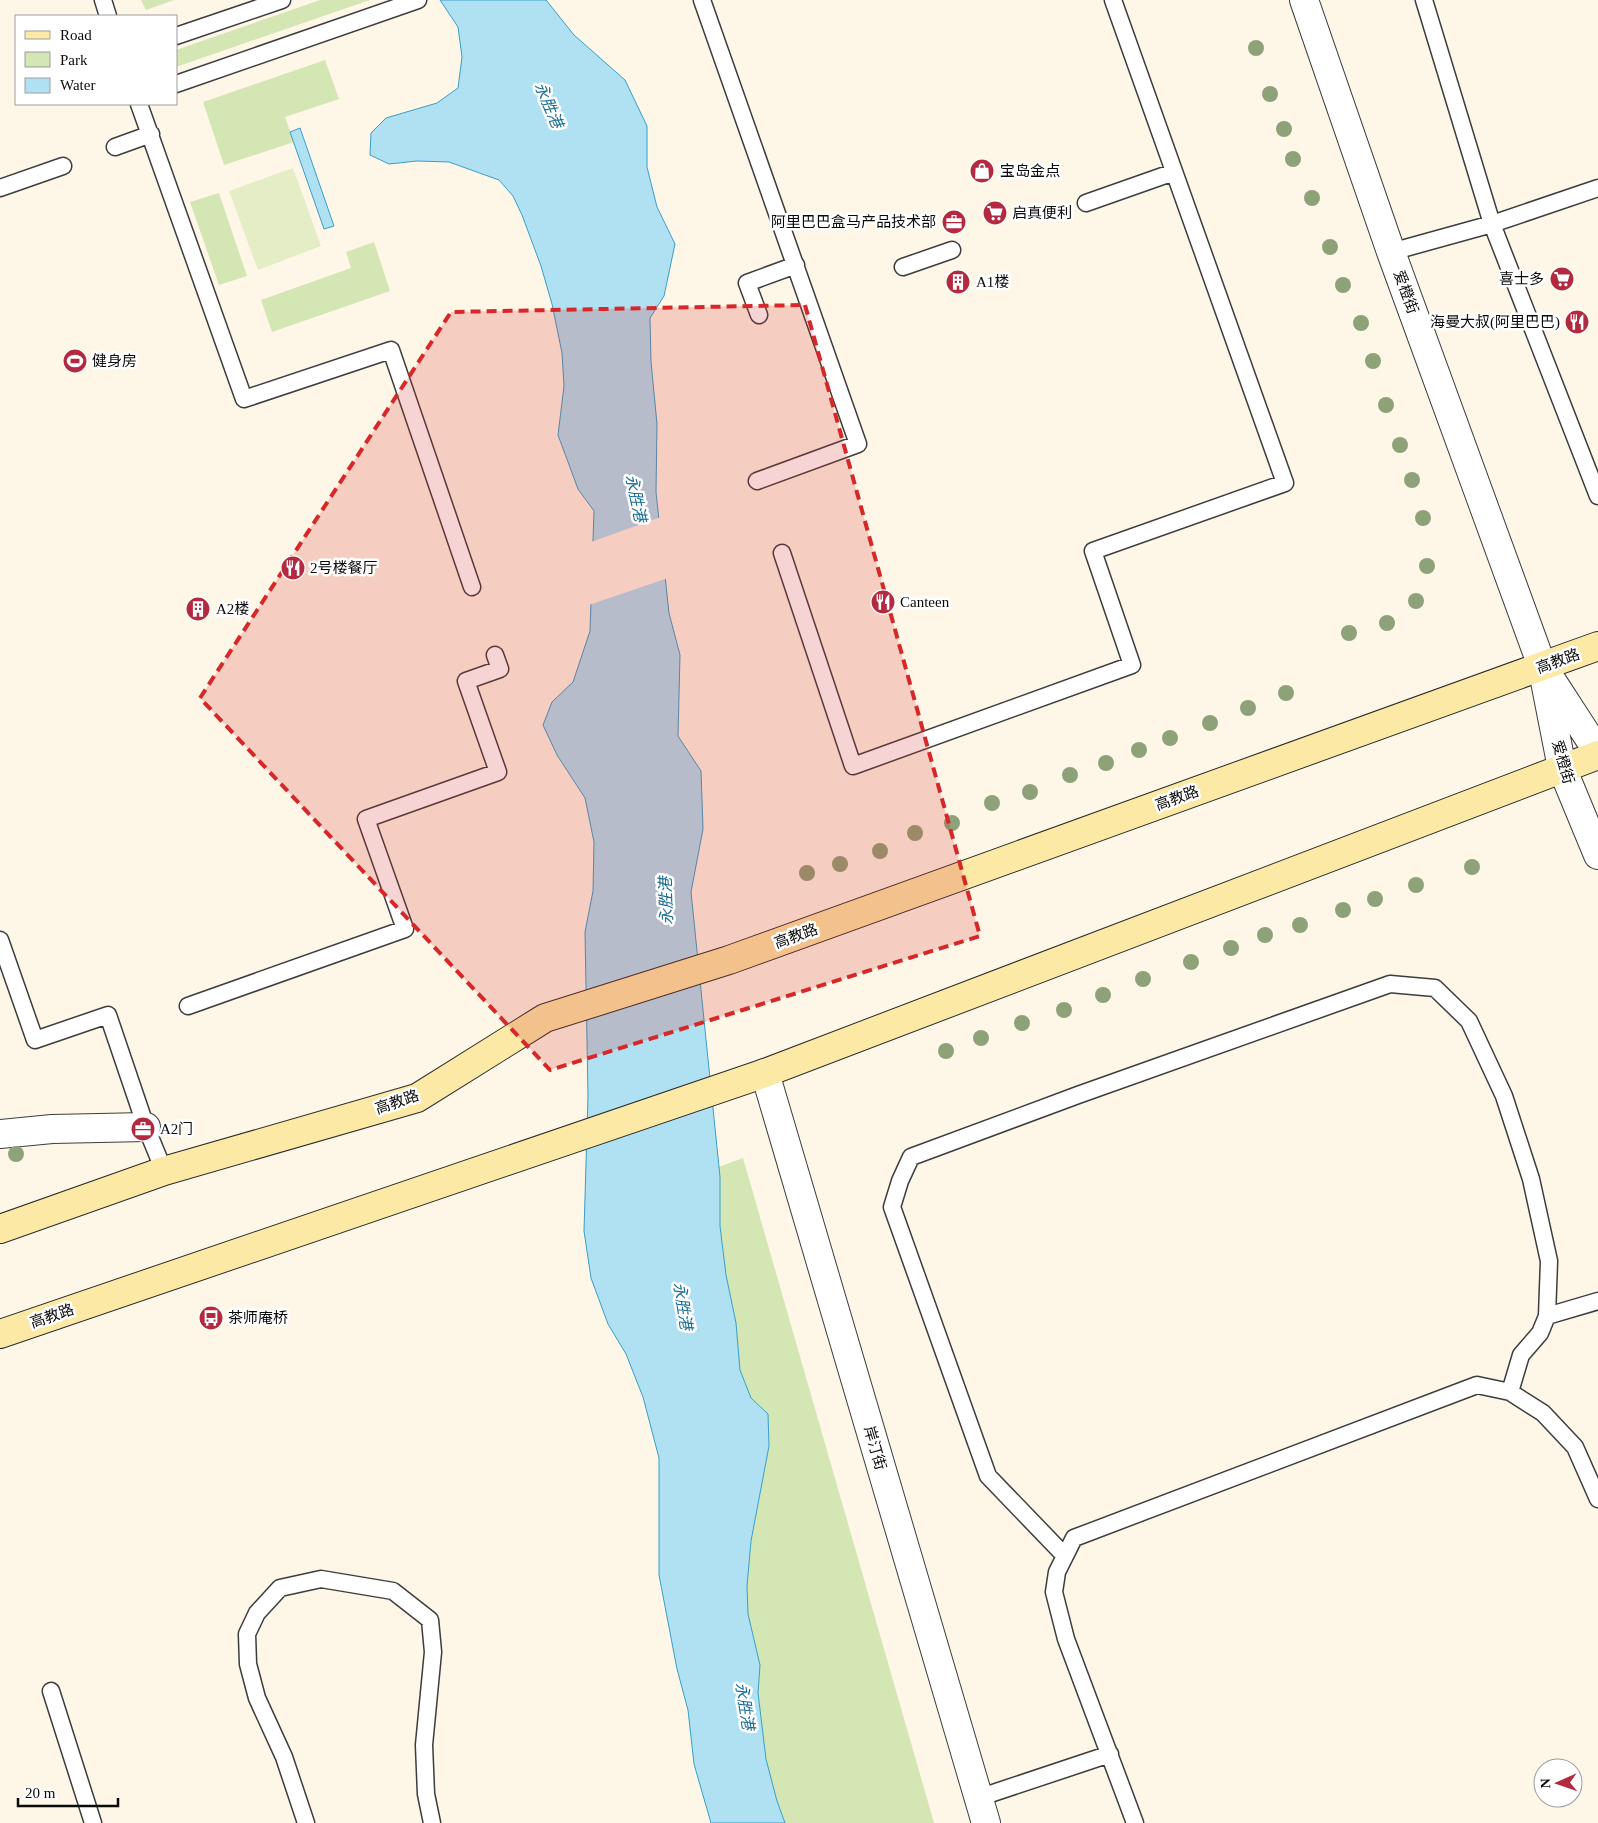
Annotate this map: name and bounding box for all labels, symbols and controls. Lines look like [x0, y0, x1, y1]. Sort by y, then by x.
legend [15, 15, 178, 105]
text: Road [60, 27, 92, 43]
text: Park [60, 52, 88, 68]
text: Water [60, 77, 95, 93]
water label: 永胜港 [532, 80, 567, 132]
shop icon: 宝岛金点 [969, 158, 995, 184]
place label: 宝岛金点 [1000, 163, 1060, 179]
supermarket icon: 启真便利 [982, 200, 1008, 226]
place label: 启真便利 [1012, 205, 1072, 221]
office icon: 阿里巴巴盒马产品技术部 [941, 209, 967, 235]
place label: 阿里巴巴盒马产品技术部 [771, 214, 936, 230]
supermarket icon: 喜士多 [1549, 266, 1575, 292]
street label: 爱橙街 [1391, 268, 1421, 316]
building icon: A1楼 [945, 269, 971, 295]
place label: 喜士多 [1499, 271, 1544, 287]
place label: A1楼 [976, 274, 1009, 290]
restaurant icon: 海曼大叔(阿里巴巴) [1564, 309, 1590, 335]
place label: 海曼大叔(阿里巴巴) [1430, 314, 1560, 331]
sports icon: 健身房 [62, 348, 88, 374]
place label: 健身房 [92, 353, 137, 369]
water label: 永胜港 [623, 473, 650, 525]
restaurant icon: 2号楼餐厅 [280, 555, 306, 581]
place label: 2号楼餐厅 [310, 560, 378, 576]
restaurant icon: Canteen [870, 589, 896, 615]
place label: Canteen [900, 594, 950, 610]
building icon: A2楼 [185, 596, 211, 622]
place label: A2楼 [216, 601, 249, 617]
street label: 高教路 [1534, 646, 1582, 676]
street label: 爱橙街 [1549, 738, 1577, 786]
street label: 高教路 [1153, 783, 1201, 813]
water label: 永胜港 [657, 875, 675, 925]
street label: 高教路 [772, 921, 820, 951]
street label: 高教路 [373, 1087, 421, 1117]
office icon: A2门 [130, 1116, 156, 1142]
place label: A2门 [160, 1121, 193, 1137]
water label: 永胜港 [671, 1281, 695, 1333]
street label: 高教路 [28, 1301, 76, 1331]
bus stop icon: 茶师庵桥 [198, 1305, 224, 1331]
place label: 茶师庵桥 [228, 1310, 288, 1326]
street label: 岸汀街 [861, 1424, 889, 1472]
water label: 永胜港 [733, 1681, 757, 1733]
north arrow [1533, 1758, 1583, 1808]
scale bar [18, 1776, 118, 1808]
text: N [1538, 1778, 1553, 1789]
text: 20 m [25, 1785, 56, 1801]

